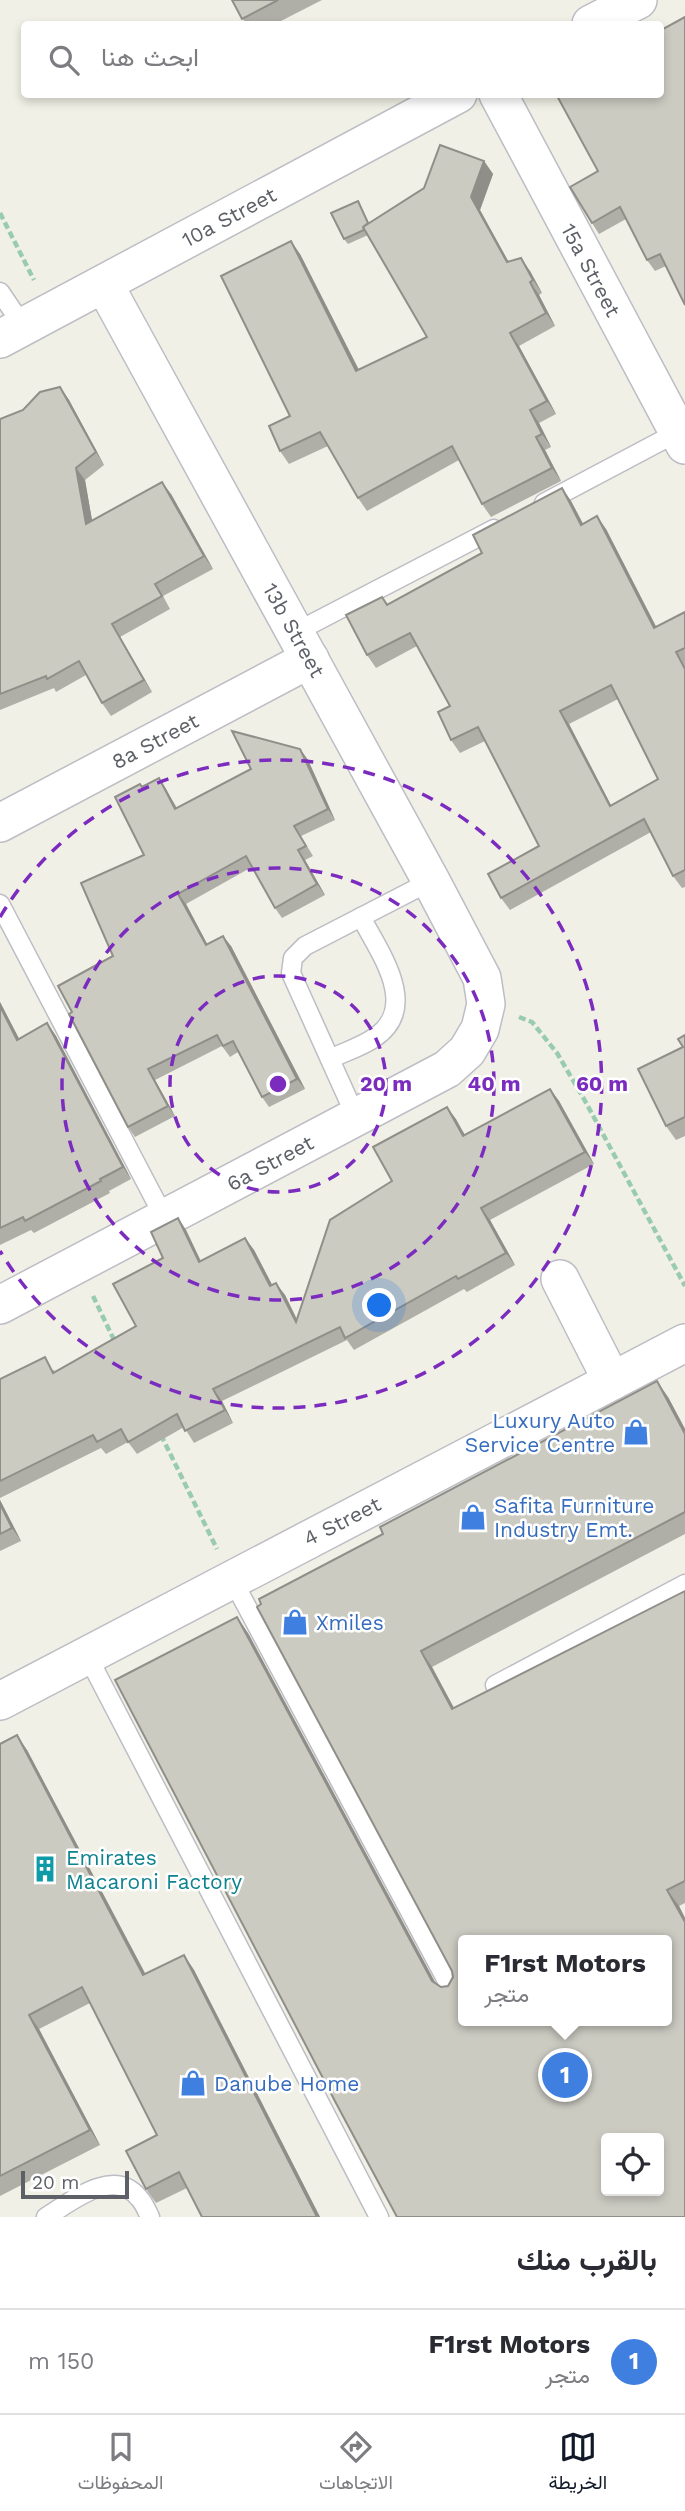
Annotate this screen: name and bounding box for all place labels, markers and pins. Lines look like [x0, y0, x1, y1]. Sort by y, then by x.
centre of rings [266, 1072, 290, 1096]
place label: Luxury Auto Service Centre [465, 1408, 615, 1457]
shop icon: Luxury Auto Service Centre [621, 1417, 651, 1447]
place label: Safita Furniture Industry Emt. [494, 1493, 654, 1542]
shop icon: Safita Furniture Industry Emt. [458, 1502, 488, 1532]
shop icon: Xmiles [280, 1607, 310, 1637]
place label: Xmiles [316, 1610, 384, 1635]
place label: Emirates Macaroni Factory [66, 1845, 242, 1894]
building icon: Emirates Macaroni Factory [30, 1854, 60, 1884]
pin: 1 [542, 2049, 588, 2101]
shop icon: Danube Home [178, 2068, 208, 2098]
place label: Danube Home [214, 2071, 359, 2096]

